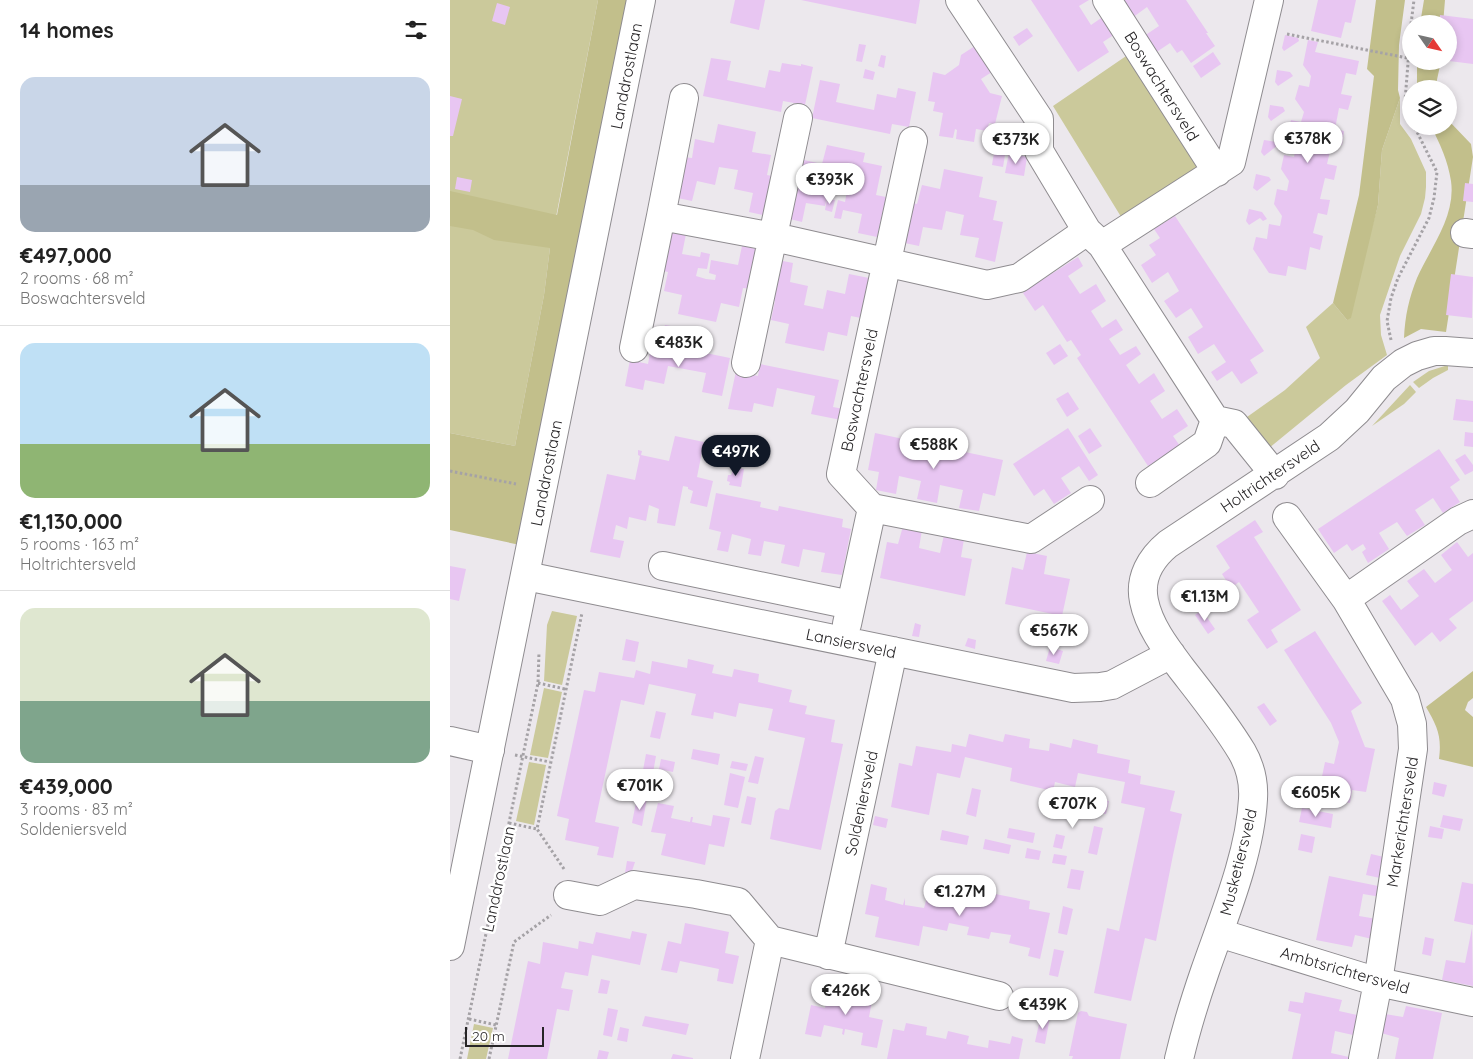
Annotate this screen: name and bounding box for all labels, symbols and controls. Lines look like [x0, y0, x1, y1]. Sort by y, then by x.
north arrow [1402, 15, 1458, 70]
map controls [1402, 15, 1457, 135]
icon: filters [402, 16, 430, 44]
text: 14 homes [20, 17, 114, 43]
street label: Landdrostlaan [606, 21, 646, 131]
street label: Boswachtersveld [1120, 28, 1204, 144]
button: layers [1402, 80, 1457, 135]
icon: home [180, 110, 270, 200]
pin: €378K [1273, 121, 1343, 164]
pin: €373K [981, 122, 1051, 165]
text: €378K [1285, 128, 1331, 148]
text: €373K [993, 129, 1039, 149]
pin: €393K [795, 162, 865, 205]
text: €393K [807, 169, 853, 189]
text: €497,000 [20, 242, 112, 268]
text: 2 rooms · 68 m² [20, 268, 134, 288]
text: Boswachtersveld [20, 288, 145, 308]
pin: €483K [644, 326, 714, 368]
street label: Boswachtersveld [836, 327, 882, 453]
text: €483K [655, 332, 703, 352]
icon: home [180, 375, 270, 465]
street label: Landdrostlaan [526, 418, 566, 528]
pin: €588K [899, 428, 969, 470]
pin: €497K [701, 434, 771, 477]
text: €588K [910, 434, 958, 454]
street label: Holtrichtersveld [1216, 435, 1324, 517]
text: €497K [713, 441, 760, 461]
text: €1,130,000 [20, 508, 122, 534]
text: 5 rooms · 163 m² [20, 534, 139, 554]
text: Holtrichtersveld [20, 554, 136, 574]
pin: €1.13M [1164, 580, 1246, 622]
text: €1.13M [1181, 586, 1229, 606]
pin: €567K [1019, 614, 1089, 656]
text: €567K [1030, 620, 1078, 640]
street label: Lansiersveld [804, 624, 898, 662]
icon: home [180, 640, 270, 730]
street label: Soldeniersveld [840, 749, 882, 857]
street label: Markerichtersveld [1382, 755, 1422, 889]
pin: €701K [605, 768, 675, 811]
text: €439,000 [20, 773, 113, 799]
text: €701K [617, 775, 663, 795]
pin: €605K [1281, 776, 1351, 818]
text: €605K [1292, 782, 1340, 802]
pin: €707K [1038, 786, 1108, 829]
text: €707K [1049, 793, 1097, 813]
text: 3 rooms · 83 m² [20, 799, 133, 819]
street label: Musketiersveld [1215, 807, 1261, 917]
text: Soldeniersveld [20, 819, 127, 839]
street label: Landdrostlaan [477, 824, 519, 934]
pin: €1.27M [919, 874, 1001, 917]
text: €1.27M [934, 881, 986, 901]
street label: Ambtsrichtersveld [1278, 942, 1412, 998]
pin: €426K [811, 974, 881, 1016]
text: €426K [822, 980, 870, 1000]
pin: €439K [1008, 988, 1078, 1030]
text: €439K [1019, 994, 1067, 1014]
scale bar [465, 1024, 544, 1047]
text: 20 m [472, 1027, 505, 1045]

